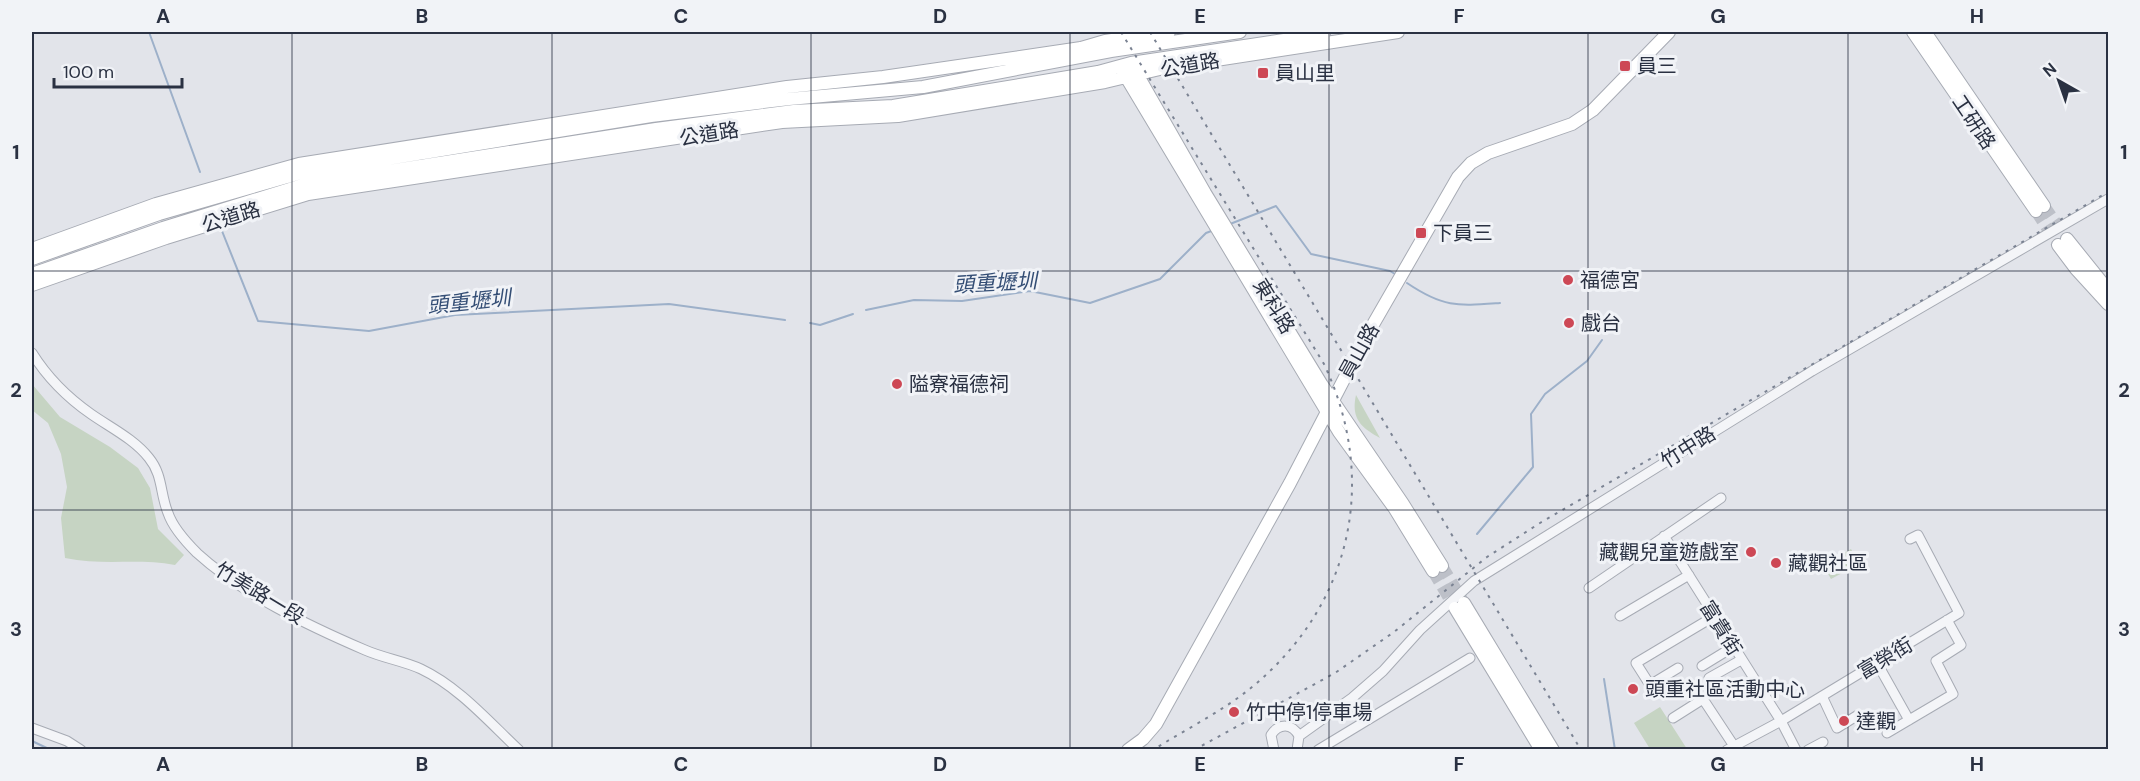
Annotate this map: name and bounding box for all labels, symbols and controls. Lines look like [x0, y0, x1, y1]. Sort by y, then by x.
text: A [156, 3, 170, 29]
text: B [416, 3, 428, 29]
text: C [674, 3, 688, 29]
text: D [933, 3, 947, 29]
text: E [1194, 3, 1206, 29]
text: F [1453, 3, 1465, 29]
text: G [1710, 3, 1726, 29]
text: H [1970, 3, 1984, 29]
street label: 公道路 [1158, 47, 1222, 83]
scale bar [54, 51, 182, 89]
north arrow [2029, 51, 2089, 111]
place label: 員三 [1637, 53, 1677, 79]
text: N [2038, 58, 2061, 82]
marker: 員三 [1618, 59, 1632, 73]
text: 100 m [63, 60, 114, 84]
place label: 員山里 [1275, 60, 1335, 86]
marker: 員山里 [1256, 66, 1270, 80]
street label: 工研路 [1946, 90, 2002, 154]
street label: 公道路 [677, 116, 741, 152]
text: 1 [12, 139, 20, 165]
text: 1 [2120, 139, 2128, 165]
street label: 公道路 [199, 196, 263, 238]
place label: 下員三 [1433, 220, 1493, 246]
marker: 下員三 [1414, 226, 1428, 240]
water label: 頭重壢圳 [952, 267, 1041, 299]
place label: 福德宮 [1580, 267, 1640, 293]
marker: 福德宮 [1561, 273, 1575, 287]
street label: 東科路 [1247, 274, 1301, 338]
water label: 頭重壢圳 [426, 283, 515, 320]
place label: 戲台 [1581, 310, 1621, 336]
marker: 戲台 [1562, 316, 1576, 330]
street label: 員山路 [1333, 318, 1385, 384]
place label: 隘寮福德祠 [909, 371, 1009, 397]
text: 2 [10, 377, 22, 403]
marker: 隘寮福德祠 [890, 377, 904, 391]
text: 2 [2118, 377, 2130, 403]
street label: 竹中路 [1656, 420, 1720, 474]
place label: 藏觀兒童遊戲室 [1599, 539, 1739, 565]
marker: 藏觀兒童遊戲室 [1744, 545, 1758, 559]
place label: 藏觀社區 [1788, 550, 1868, 576]
street label: 竹美路一段 [210, 556, 310, 630]
marker: 藏觀社區 [1769, 556, 1783, 570]
street label: 富貴街 [1694, 596, 1748, 660]
text: 3 [10, 616, 22, 642]
text: 3 [2118, 616, 2130, 642]
street label: 富榮街 [1853, 631, 1917, 685]
place label: 頭重社區活動中心 [1645, 676, 1805, 702]
marker: 頭重社區活動中心 [1626, 682, 1640, 696]
place label: 竹中停1停車場 [1246, 699, 1372, 725]
marker: 竹中停1停車場 [1227, 705, 1241, 719]
place label: 達觀 [1856, 708, 1896, 734]
marker: 達觀 [1837, 714, 1851, 728]
text: A [156, 751, 170, 777]
text: B [416, 751, 428, 777]
text: C [674, 751, 688, 777]
text: D [933, 751, 947, 777]
text: E [1194, 751, 1206, 777]
text: F [1453, 751, 1465, 777]
text: G [1710, 751, 1726, 777]
text: H [1970, 751, 1984, 777]

